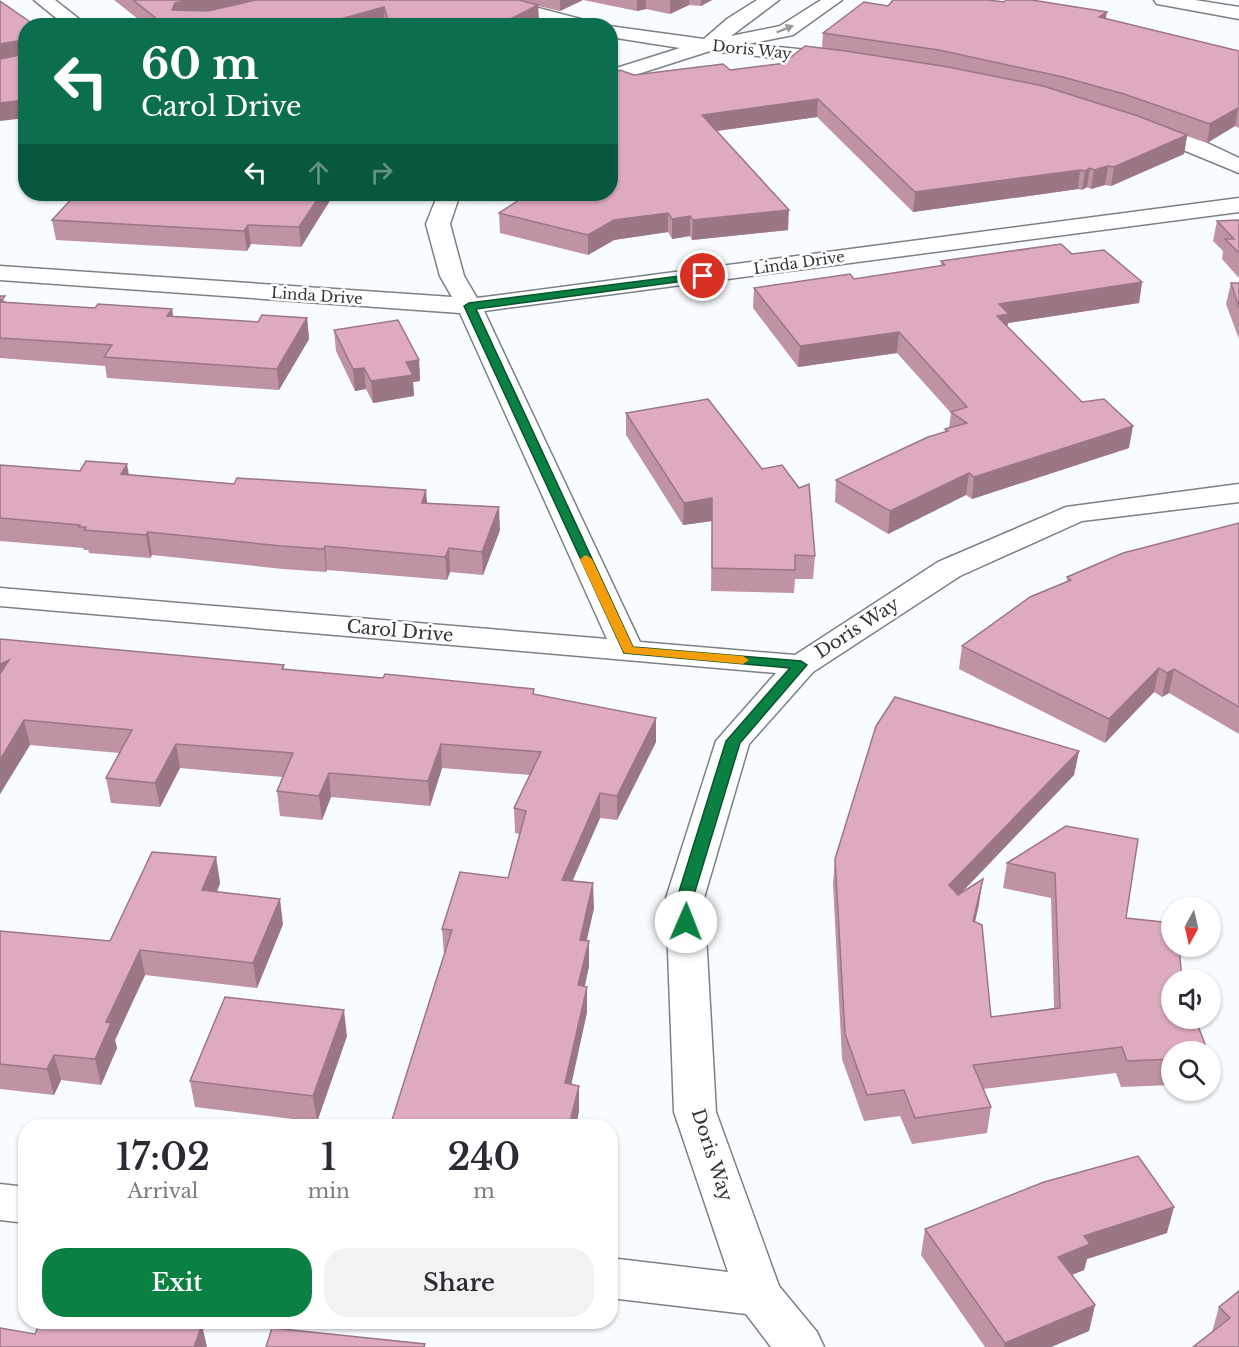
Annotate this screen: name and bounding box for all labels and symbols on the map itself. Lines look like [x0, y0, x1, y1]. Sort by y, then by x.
one-way arrow [776, 24, 794, 34]
street label: Doris Way [711, 36, 793, 63]
street label: Linda Drive [752, 247, 846, 278]
pin [677, 250, 728, 301]
street label: Linda Drive [271, 283, 363, 308]
street label: Doris Way [811, 592, 904, 663]
street label: Carol Drive [346, 615, 454, 647]
position arrow [654, 890, 718, 954]
north arrow [1161, 897, 1221, 957]
street label: Doris Way [687, 1106, 737, 1204]

